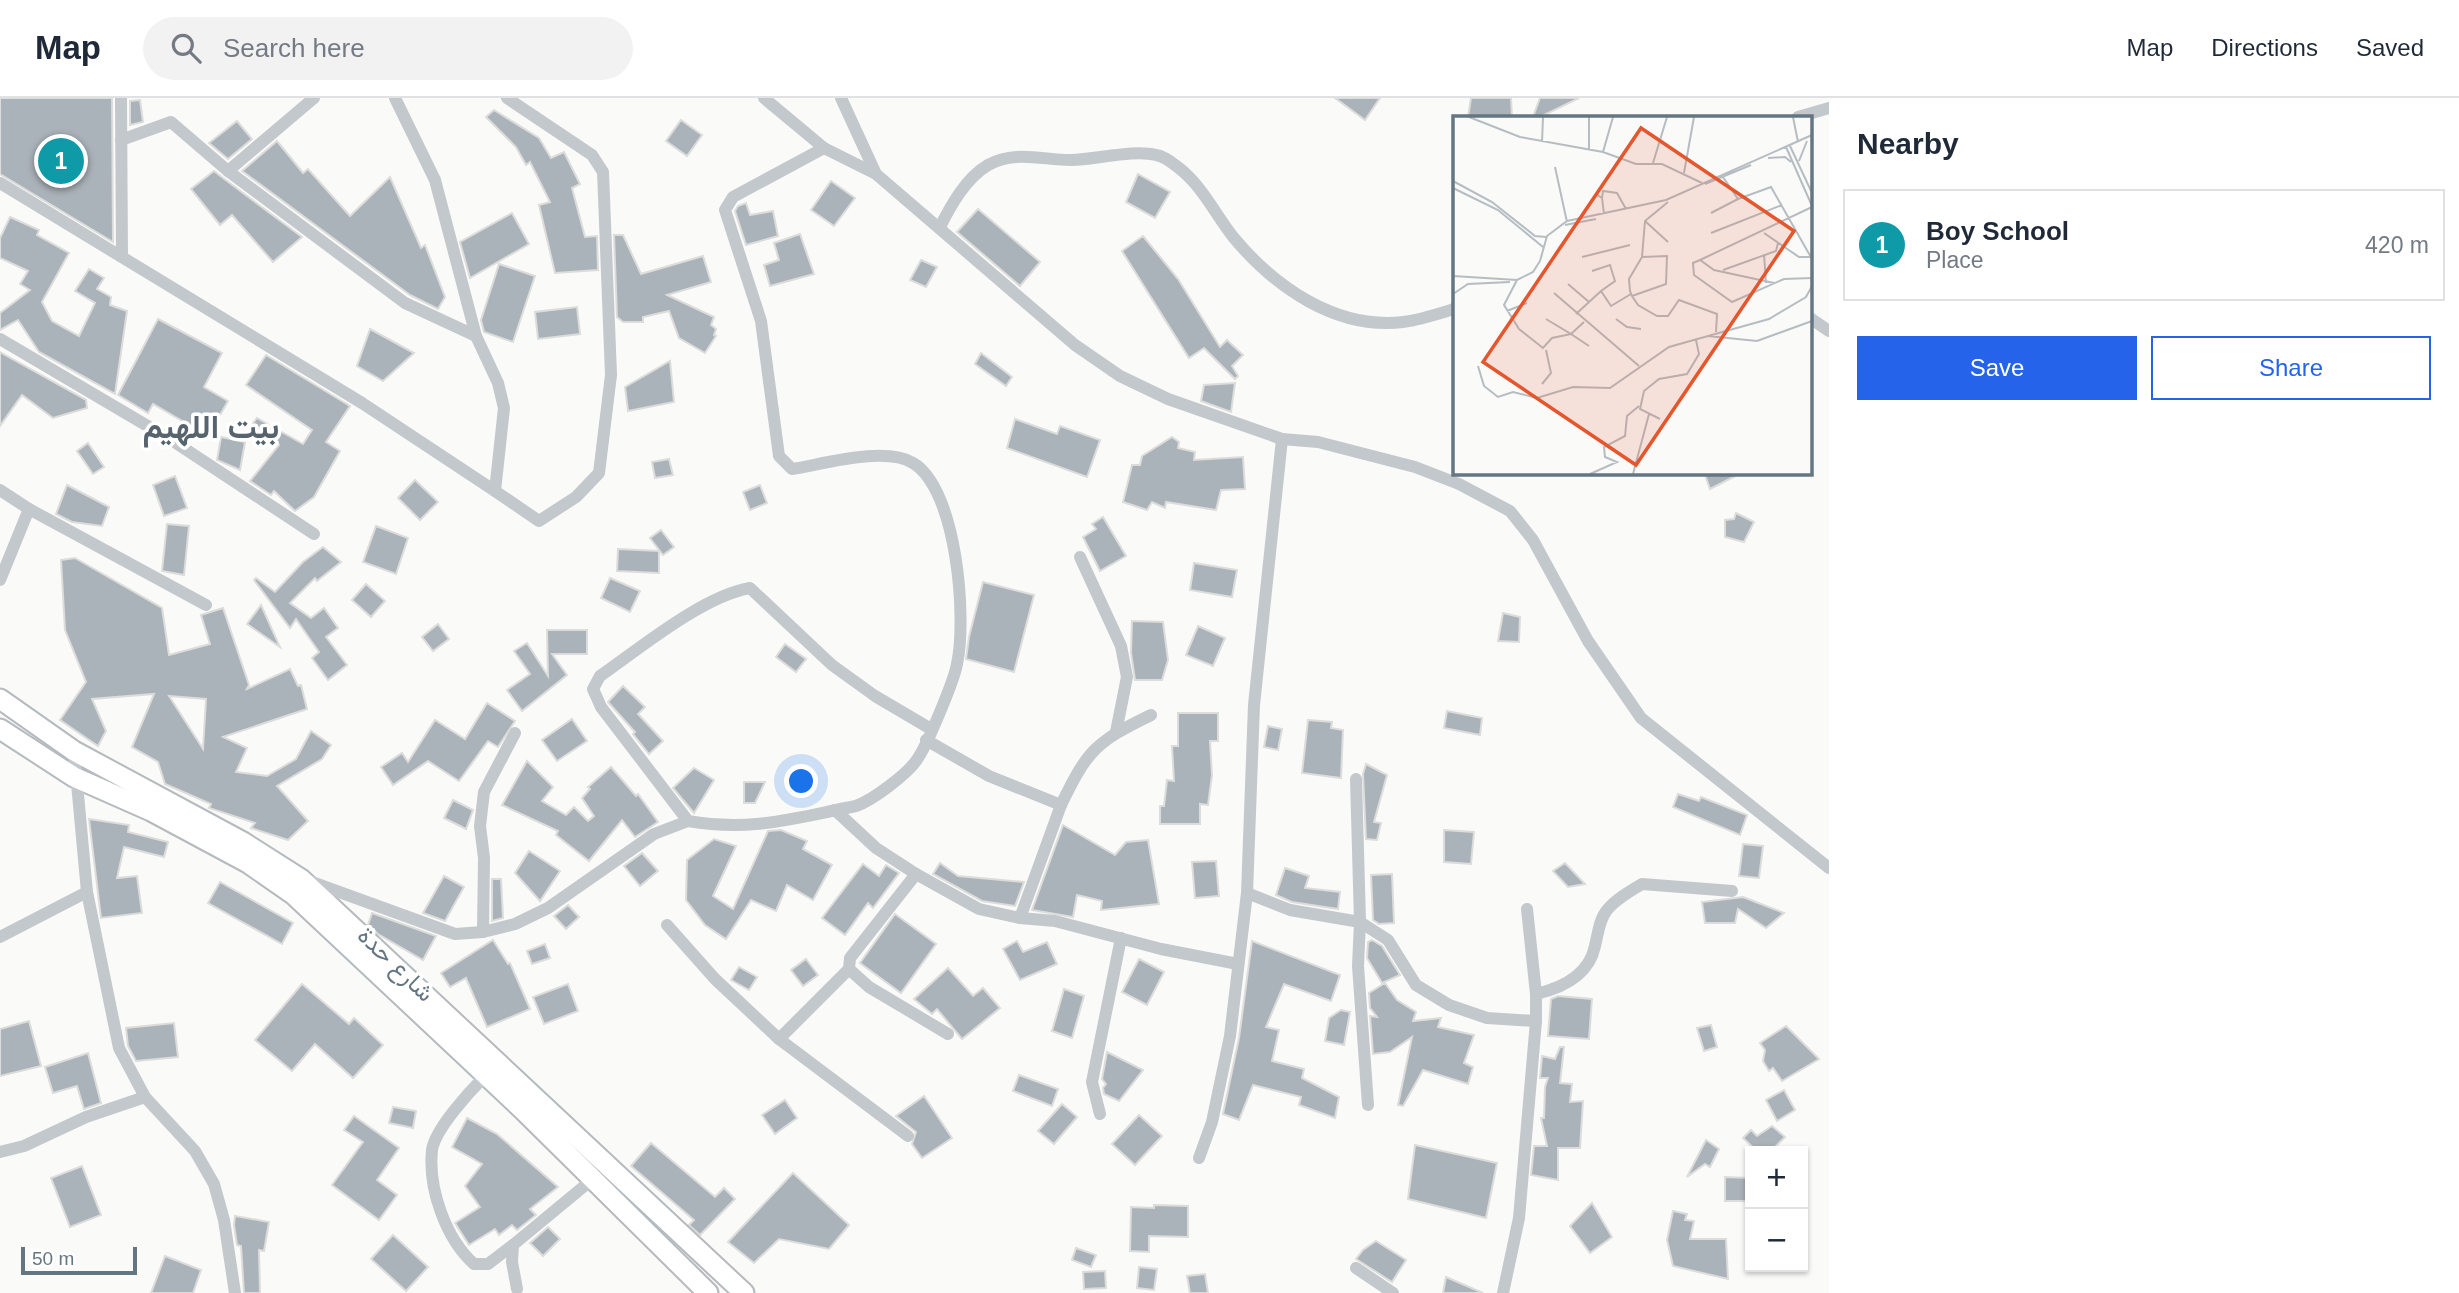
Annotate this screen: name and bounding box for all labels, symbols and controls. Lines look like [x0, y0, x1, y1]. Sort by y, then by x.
search box [143, 17, 633, 80]
text: Map [35, 29, 101, 66]
icon: search [167, 29, 205, 67]
text: Search here [223, 33, 365, 63]
text: Map [2127, 34, 2173, 61]
text: Directions [2211, 34, 2318, 61]
text: Saved [2356, 34, 2424, 61]
inset map [1453, 116, 1812, 474]
text: Nearby [1857, 127, 1959, 160]
pin: 1 [38, 135, 84, 187]
text: Boy School [1926, 216, 2069, 246]
text: 1 [1876, 232, 1888, 258]
text: 420 m [2365, 232, 2429, 258]
text: Place [1926, 247, 1984, 273]
button: Save [1857, 336, 2137, 400]
button: Share [2151, 336, 2431, 400]
district label: بيت اللهيم [143, 409, 279, 448]
your location [784, 764, 818, 798]
street label: شارع حدة [350, 921, 440, 1009]
map controls [1745, 1146, 1808, 1272]
button: + [1745, 1146, 1808, 1209]
button: − [1745, 1209, 1808, 1272]
scale bar [21, 1244, 136, 1276]
text: 50 m [32, 1248, 74, 1269]

